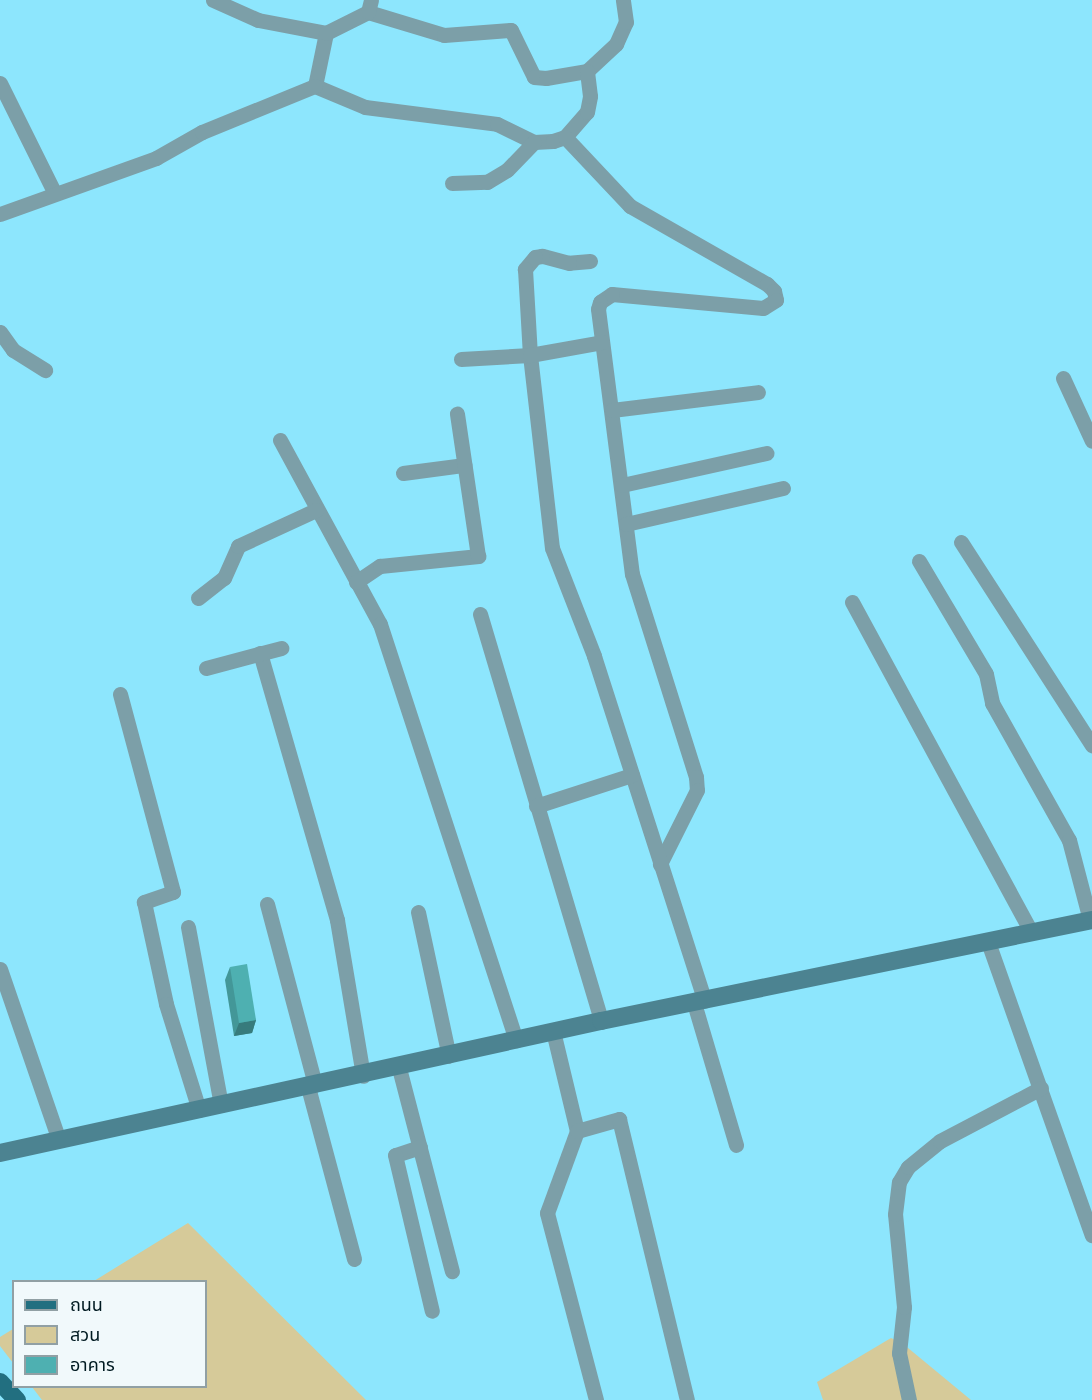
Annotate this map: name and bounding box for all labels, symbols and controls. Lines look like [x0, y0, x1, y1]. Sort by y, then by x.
legend [12, 1280, 207, 1388]
text: ถนน [70, 1292, 103, 1316]
text: สวน [70, 1322, 100, 1346]
text: อาคาร [70, 1352, 115, 1376]

